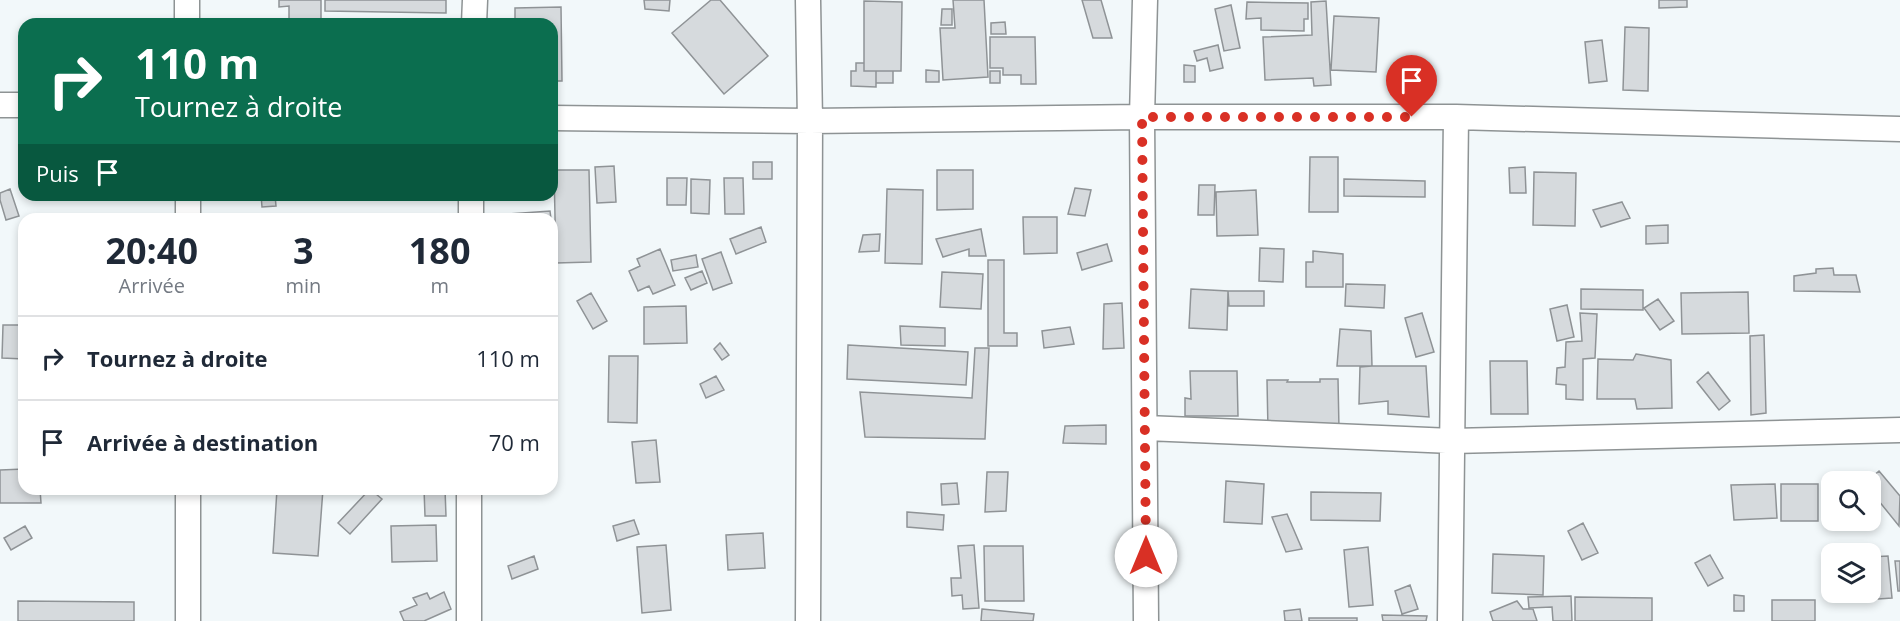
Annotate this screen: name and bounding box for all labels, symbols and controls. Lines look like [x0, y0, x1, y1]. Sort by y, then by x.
text: 110 m [135, 34, 259, 91]
icon: right [36, 42, 114, 120]
pin [1386, 55, 1437, 117]
icon: arrive [1395, 64, 1428, 97]
text: Tournez à droite [135, 88, 343, 125]
icon: arrive [91, 156, 124, 189]
text: Puis [36, 158, 79, 188]
text: 20:40 [105, 226, 198, 275]
text: 3 [293, 226, 314, 275]
text: 180 [409, 226, 471, 275]
text: Arrivée [118, 272, 185, 299]
text: min [285, 272, 321, 299]
text: m [430, 272, 449, 299]
icon: right [36, 342, 69, 375]
text: Tournez à droite [87, 343, 268, 373]
text: 110 m [476, 343, 540, 373]
icon: arrive [36, 426, 69, 459]
text: Arrivée à destination [87, 427, 318, 457]
text: 70 m [489, 427, 540, 457]
map controls [1821, 471, 1881, 603]
button: search [1821, 471, 1881, 531]
position arrow [1114, 524, 1178, 588]
button: layers [1821, 543, 1881, 603]

